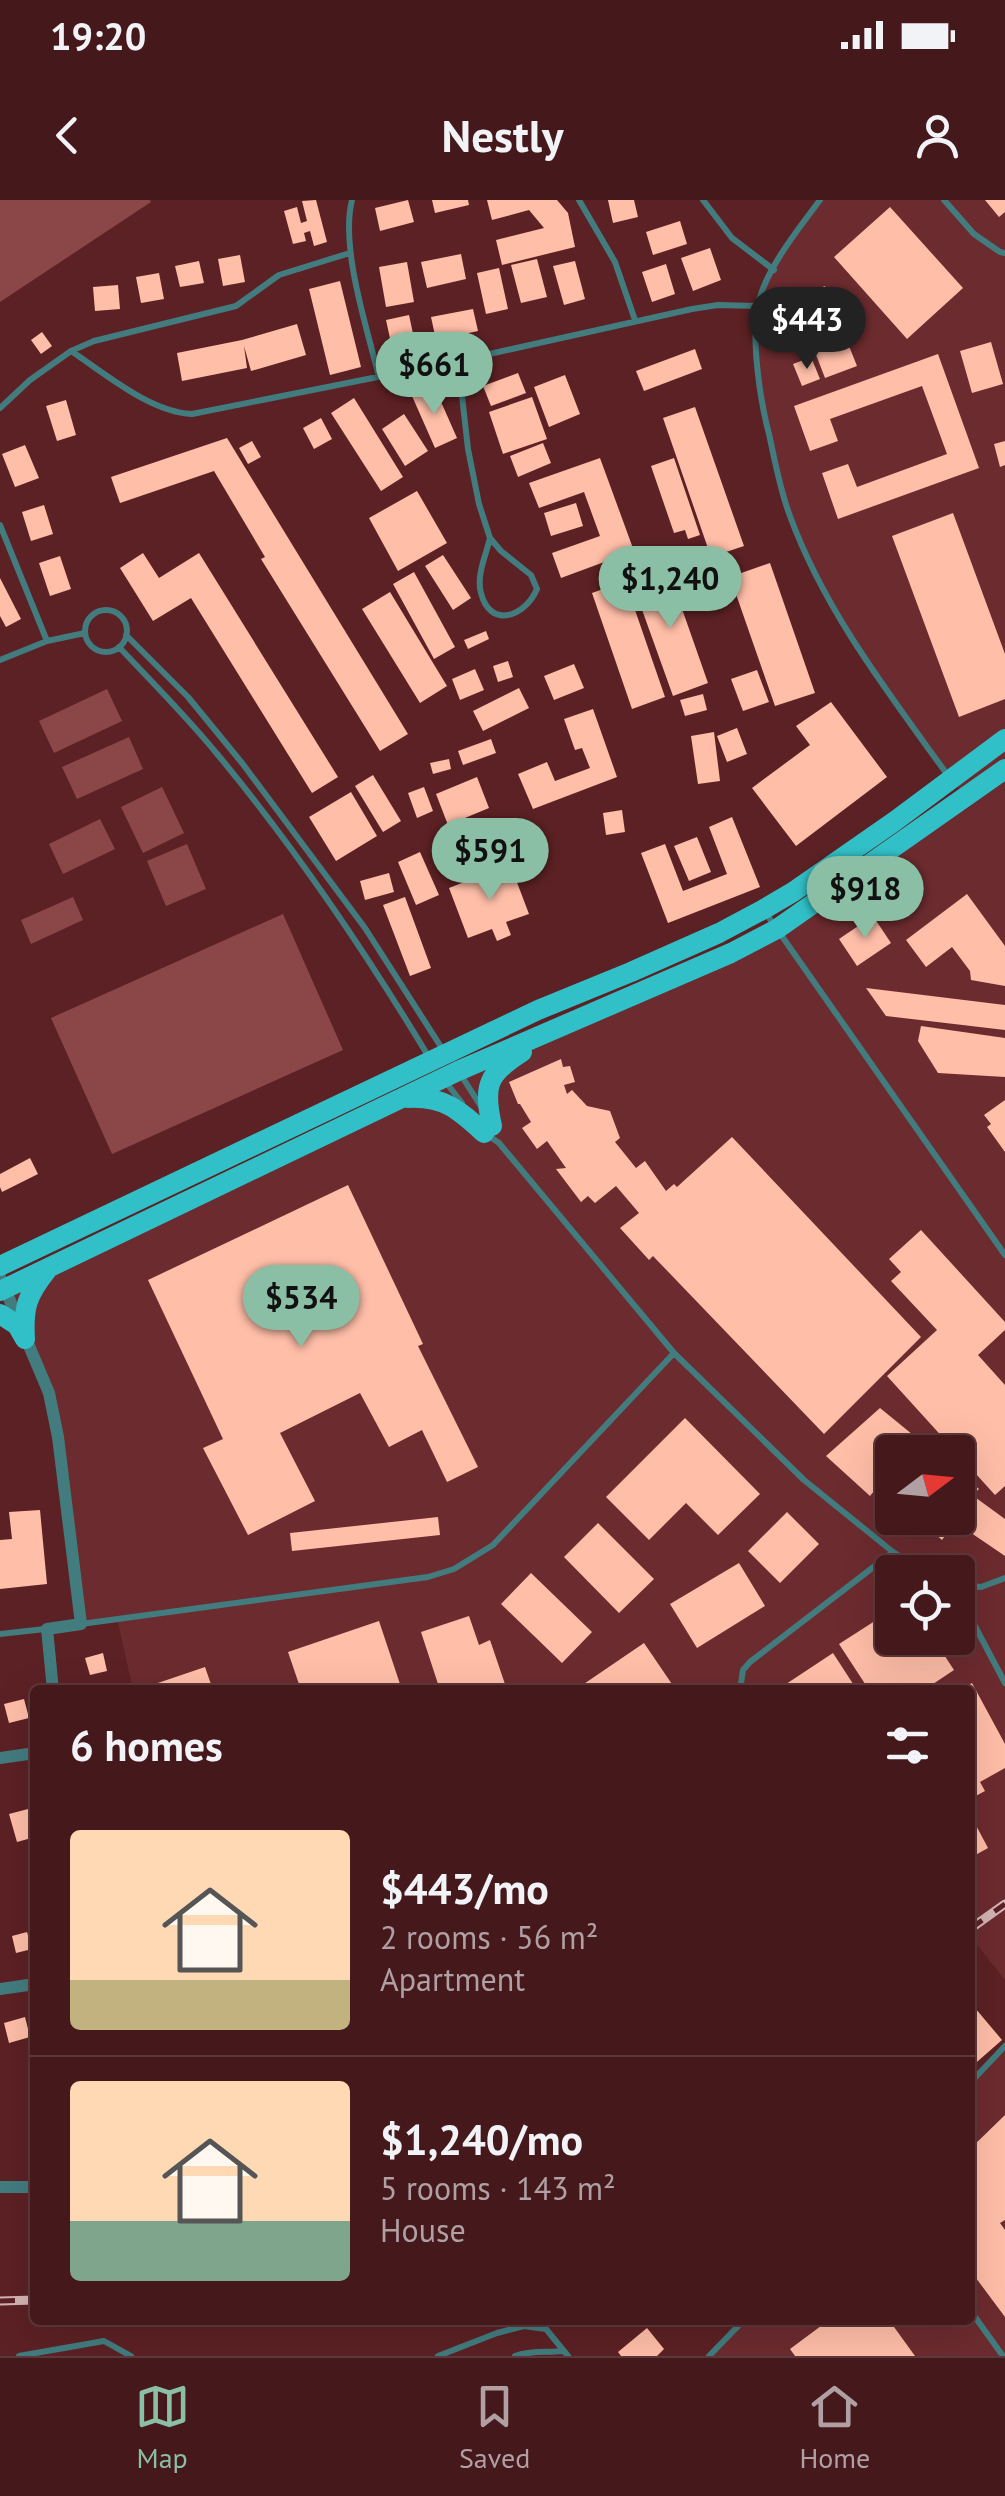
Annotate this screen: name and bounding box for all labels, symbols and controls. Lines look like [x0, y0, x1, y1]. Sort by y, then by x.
text: 19:20 [50, 11, 146, 60]
text: Nestly [442, 106, 563, 164]
icon: back [40, 108, 95, 163]
icon: person [910, 108, 965, 163]
pin: $443 [748, 287, 866, 372]
text: $443 [771, 298, 843, 340]
pin: $661 [375, 332, 493, 417]
text: $661 [398, 343, 470, 385]
pin: $1,240 [589, 546, 751, 631]
text: $1,240 [621, 557, 719, 599]
pin: $591 [431, 818, 549, 903]
text: $591 [454, 829, 526, 871]
pin: $918 [806, 856, 924, 941]
text: $918 [829, 867, 901, 909]
pin: $534 [242, 1265, 360, 1350]
text: $534 [265, 1276, 337, 1318]
north arrow [875, 1435, 975, 1535]
map controls [875, 1435, 975, 1655]
button: locate [875, 1555, 975, 1655]
text: 6 homes [70, 1718, 223, 1773]
icon: filters [880, 1718, 935, 1773]
text: $443/mo [380, 1861, 549, 1916]
icon: home [150, 1870, 270, 1990]
text: 2 rooms · 56 m² [380, 1916, 598, 1958]
text: Apartment [380, 1958, 525, 2000]
text: $1,240/mo [380, 2112, 583, 2167]
icon: home [150, 2121, 270, 2241]
text: 5 rooms · 143 m² [380, 2167, 616, 2209]
text: House [380, 2209, 466, 2251]
tab: Map [135, 2379, 190, 2476]
tab: Saved [459, 2379, 530, 2476]
tab: Home [800, 2379, 870, 2476]

